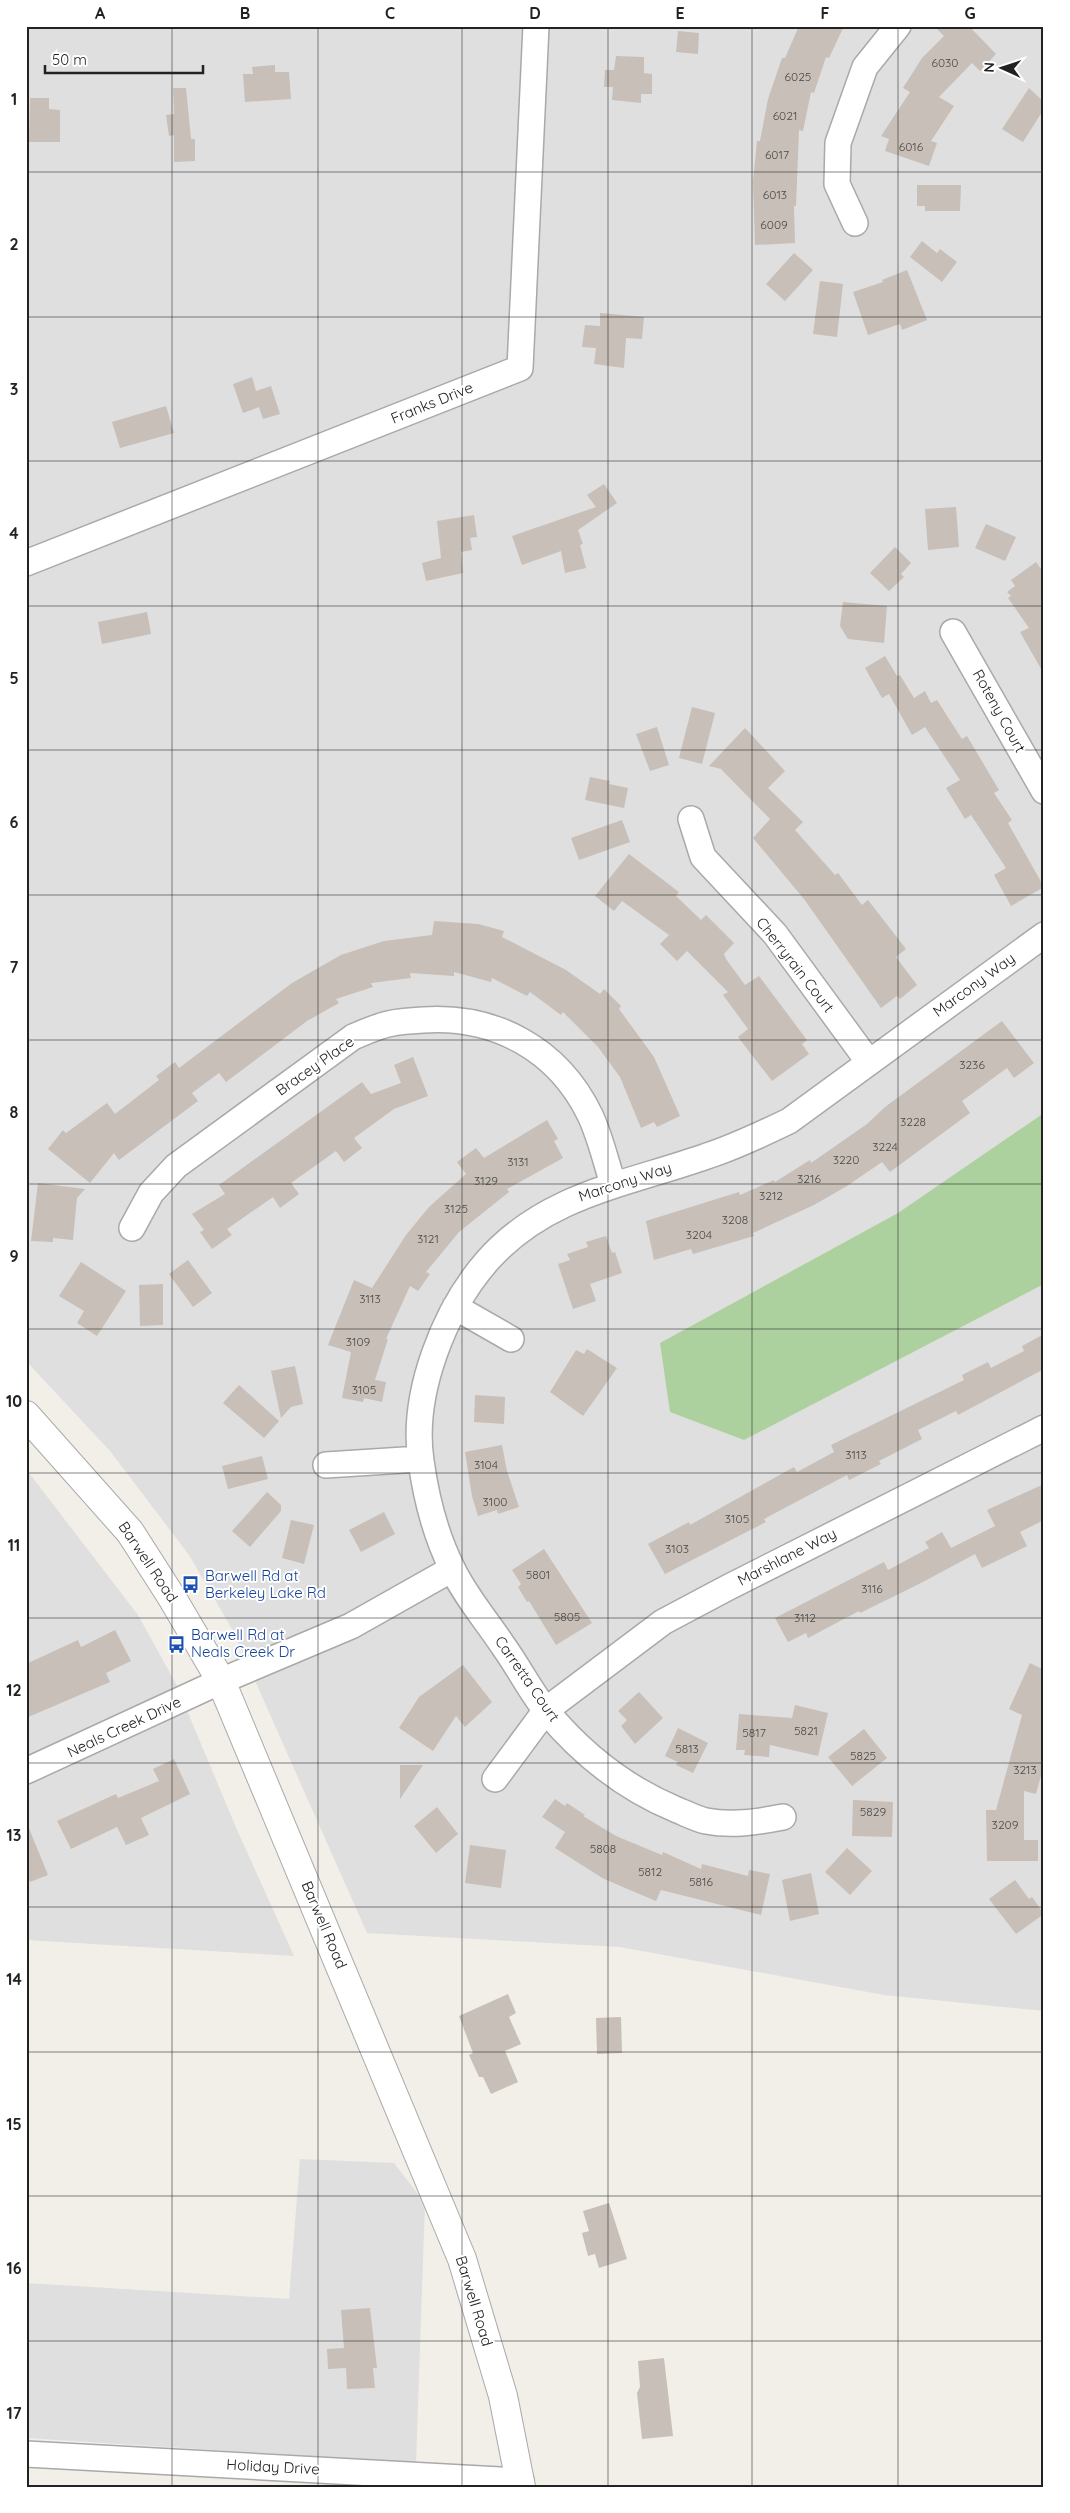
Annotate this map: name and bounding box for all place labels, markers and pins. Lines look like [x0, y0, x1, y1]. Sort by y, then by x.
place label: Barwell Rd at Berkeley Lake Rd [205, 1566, 326, 1602]
bus stop icon: Barwell Rd at Berkeley Lake Rd [181, 1575, 201, 1595]
place label: Barwell Rd at Neals Creek Dr [191, 1625, 295, 1661]
bus stop icon: Barwell Rd at Neals Creek Dr [167, 1634, 187, 1654]

